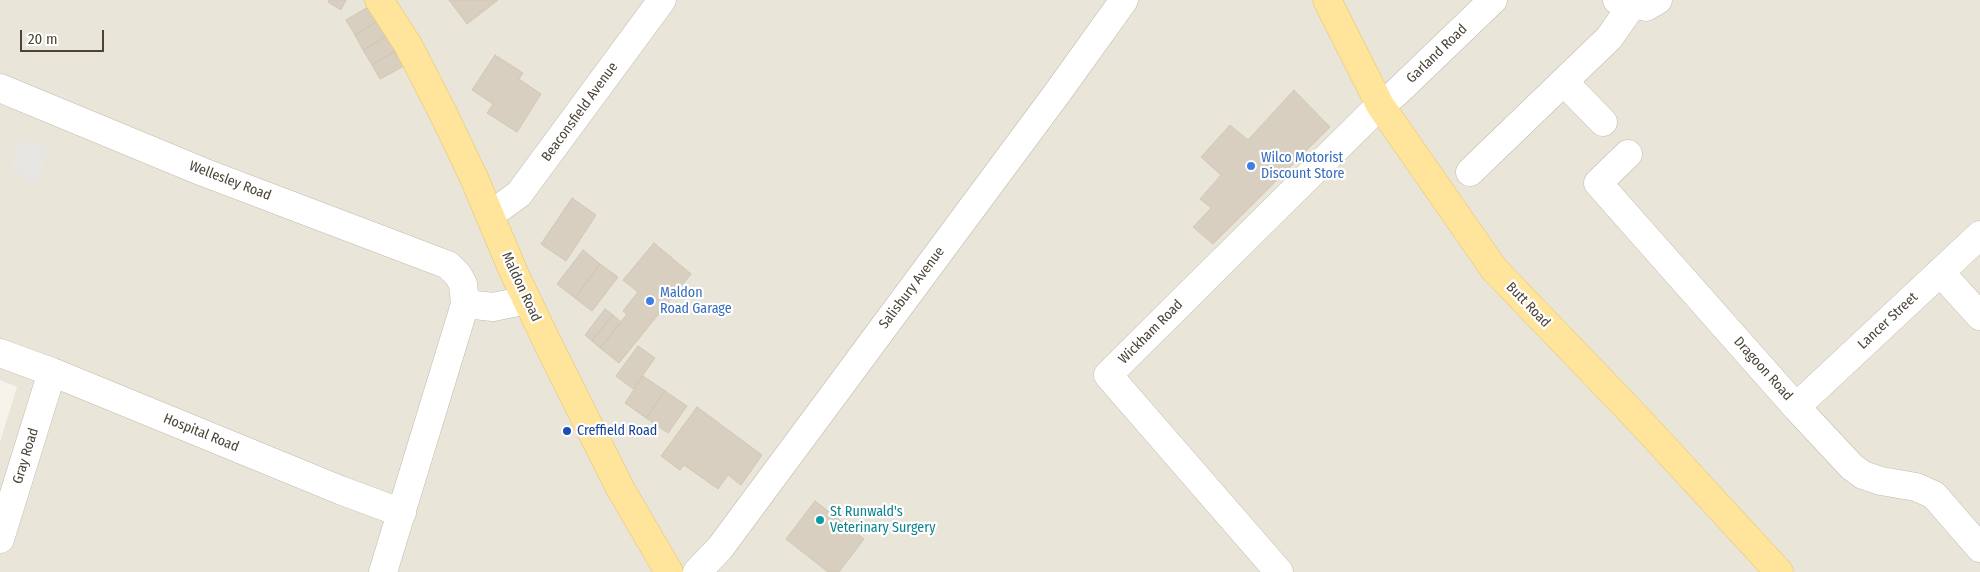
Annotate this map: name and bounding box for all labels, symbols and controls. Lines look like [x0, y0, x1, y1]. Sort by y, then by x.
scale bar [22, 20, 106, 52]
street label: Garland Road [1403, 21, 1471, 87]
text: 20 m [28, 30, 58, 48]
street label: Beaconsfield Avenue [538, 59, 622, 165]
place label: Wilco Motorist Discount Store [1261, 150, 1344, 182]
street label: Wellesley Road [187, 158, 273, 204]
marker: Wilco Motorist Discount Store [1245, 160, 1257, 172]
street label: Salisbury Avenue [876, 244, 948, 332]
street label: Maldon Road [498, 250, 544, 324]
street label: Butt Road [1502, 279, 1554, 331]
place label: Maldon Road Garage [660, 285, 732, 318]
street label: Lancer Street [1855, 289, 1921, 353]
marker: Maldon Road Garage [644, 295, 656, 307]
street label: Wickham Road [1115, 296, 1187, 368]
street label: Dragoon Road [1730, 334, 1796, 404]
street label: Hospital Road [161, 410, 241, 456]
place label: Creffield Road [577, 423, 657, 439]
marker: Creffield Road [561, 425, 573, 437]
street label: Gray Road [10, 426, 42, 486]
place label: St Runwald's Veterinary Surgery [830, 504, 935, 536]
marker: St Runwald's Veterinary Surgery [814, 514, 826, 526]

